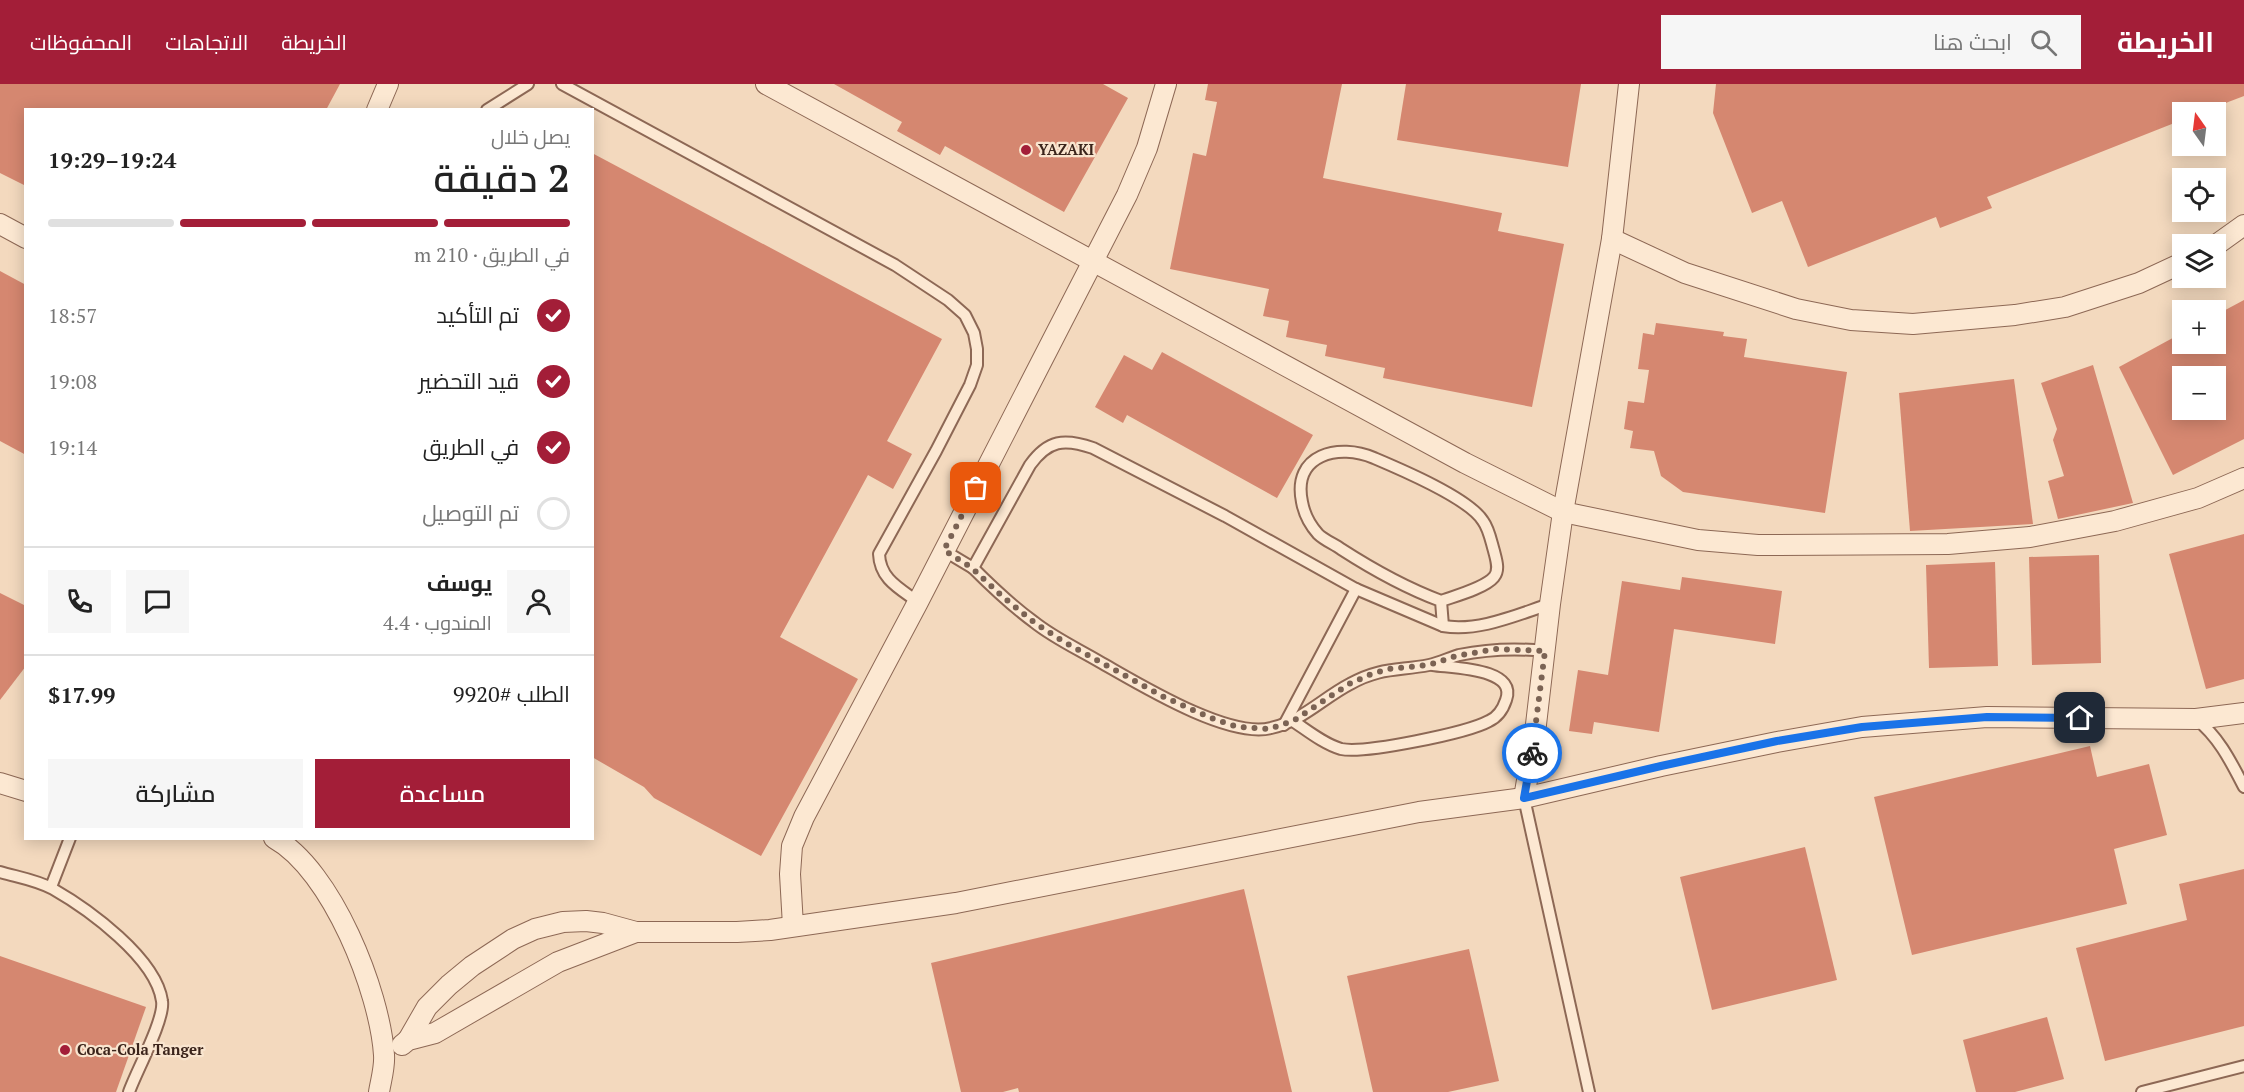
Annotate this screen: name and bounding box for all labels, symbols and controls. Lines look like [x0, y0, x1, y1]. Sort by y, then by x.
search box [1661, 15, 2081, 69]
text: الخريطة [2117, 23, 2214, 60]
icon: search [2027, 26, 2060, 59]
text: ابحث هنا [1933, 27, 2012, 56]
text: المحفوظات [30, 28, 132, 56]
text: الاتجاهات [165, 28, 248, 56]
text: الخريطة [281, 28, 347, 56]
north arrow [2172, 102, 2226, 156]
map controls [2172, 102, 2226, 420]
text: يصل خلال [491, 123, 570, 150]
place label: YAZAKI [1038, 139, 1095, 159]
marker: YAZAKI [1019, 143, 1033, 157]
text: 19:24–19:29 [48, 145, 176, 174]
text: 2 دقيقة [434, 151, 570, 203]
button: locate [2172, 168, 2226, 222]
button: layers [2172, 234, 2226, 288]
text: في الطريق · 210 m [414, 241, 570, 268]
icon: check [537, 299, 570, 332]
text: تم التأكيد [436, 300, 519, 329]
button: + [2172, 300, 2226, 354]
text: 18:57 [48, 302, 97, 329]
icon: check [537, 365, 570, 398]
text: قيد التحضير [419, 366, 519, 395]
button: − [2172, 366, 2226, 420]
text: 19:08 [48, 368, 97, 395]
icon: check [537, 431, 570, 464]
text: في الطريق [423, 432, 519, 461]
text: 19:14 [48, 434, 97, 461]
pin [950, 462, 1001, 513]
icon: bag [959, 471, 992, 504]
text: تم التوصيل [422, 498, 519, 527]
text: يوسف [427, 568, 492, 597]
button: phone [48, 570, 111, 633]
button: chat [126, 570, 189, 633]
button: person [507, 570, 570, 633]
text: المندوب · 4.4 [383, 609, 492, 636]
text: الطلب #9920 [453, 679, 570, 708]
text: $17.99 [48, 680, 116, 709]
pin [2054, 692, 2105, 743]
icon: home [2063, 701, 2096, 734]
courier [1502, 723, 1562, 783]
icon: bike [1516, 737, 1549, 770]
button: مشاركة [48, 759, 303, 828]
button: مساعدة [315, 759, 570, 828]
place label: Coca-Cola Tanger [77, 1039, 204, 1059]
marker: Coca-Cola Tanger [58, 1043, 72, 1057]

